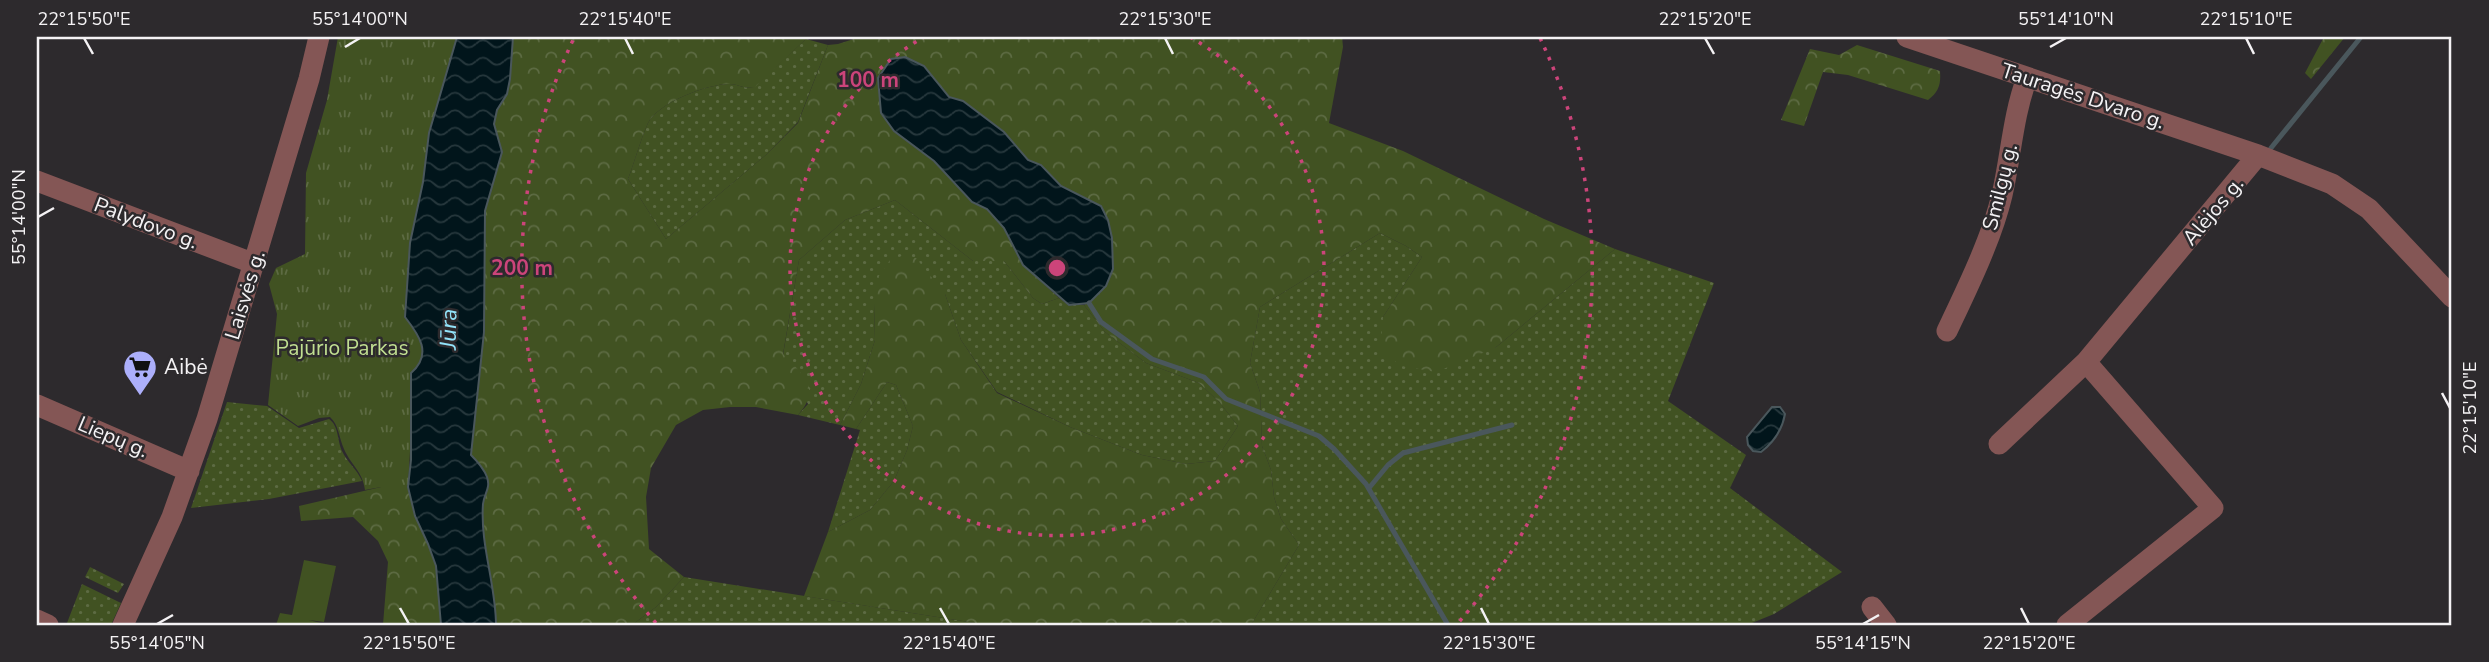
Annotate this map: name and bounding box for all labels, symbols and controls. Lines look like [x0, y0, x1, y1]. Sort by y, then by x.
text: 22°15'50"E [38, 7, 131, 31]
text: 55°14'00"N [312, 7, 408, 31]
text: 22°15'40"E [579, 7, 672, 31]
text: 22°15'30"E [1119, 7, 1212, 31]
text: 22°15'20"E [1659, 7, 1752, 31]
text: 55°14'10"N [2018, 7, 2114, 31]
text: 22°15'10"E [2200, 7, 2293, 31]
street label: Tauragės Dvaro g. [1998, 56, 2168, 136]
text: 100 m [837, 66, 899, 94]
street label: Smilgų g. [1976, 141, 2024, 233]
text: 55°14'00"N [7, 169, 31, 265]
street label: Alėjos g. [2176, 171, 2250, 251]
street label: Palydovo g. [90, 190, 202, 256]
street label: Laisvės g. [218, 247, 272, 343]
text: 200 m [491, 254, 553, 282]
centre of rings [1045, 256, 1069, 280]
water label: Jūra [433, 308, 464, 351]
park label: Pajūrio Parkas [275, 334, 409, 362]
supermarket icon: Aibė [121, 348, 159, 397]
place label: Aibė [164, 353, 208, 381]
text: 22°15'10"E [2458, 362, 2482, 455]
street label: Liepų g. [73, 410, 153, 464]
text: 55°14'05"N [109, 631, 205, 655]
text: 22°15'50"E [363, 631, 456, 655]
text: 22°15'40"E [903, 631, 996, 655]
text: 22°15'30"E [1443, 631, 1536, 655]
text: 55°14'15"N [1815, 631, 1911, 655]
text: 22°15'20"E [1983, 631, 2076, 655]

